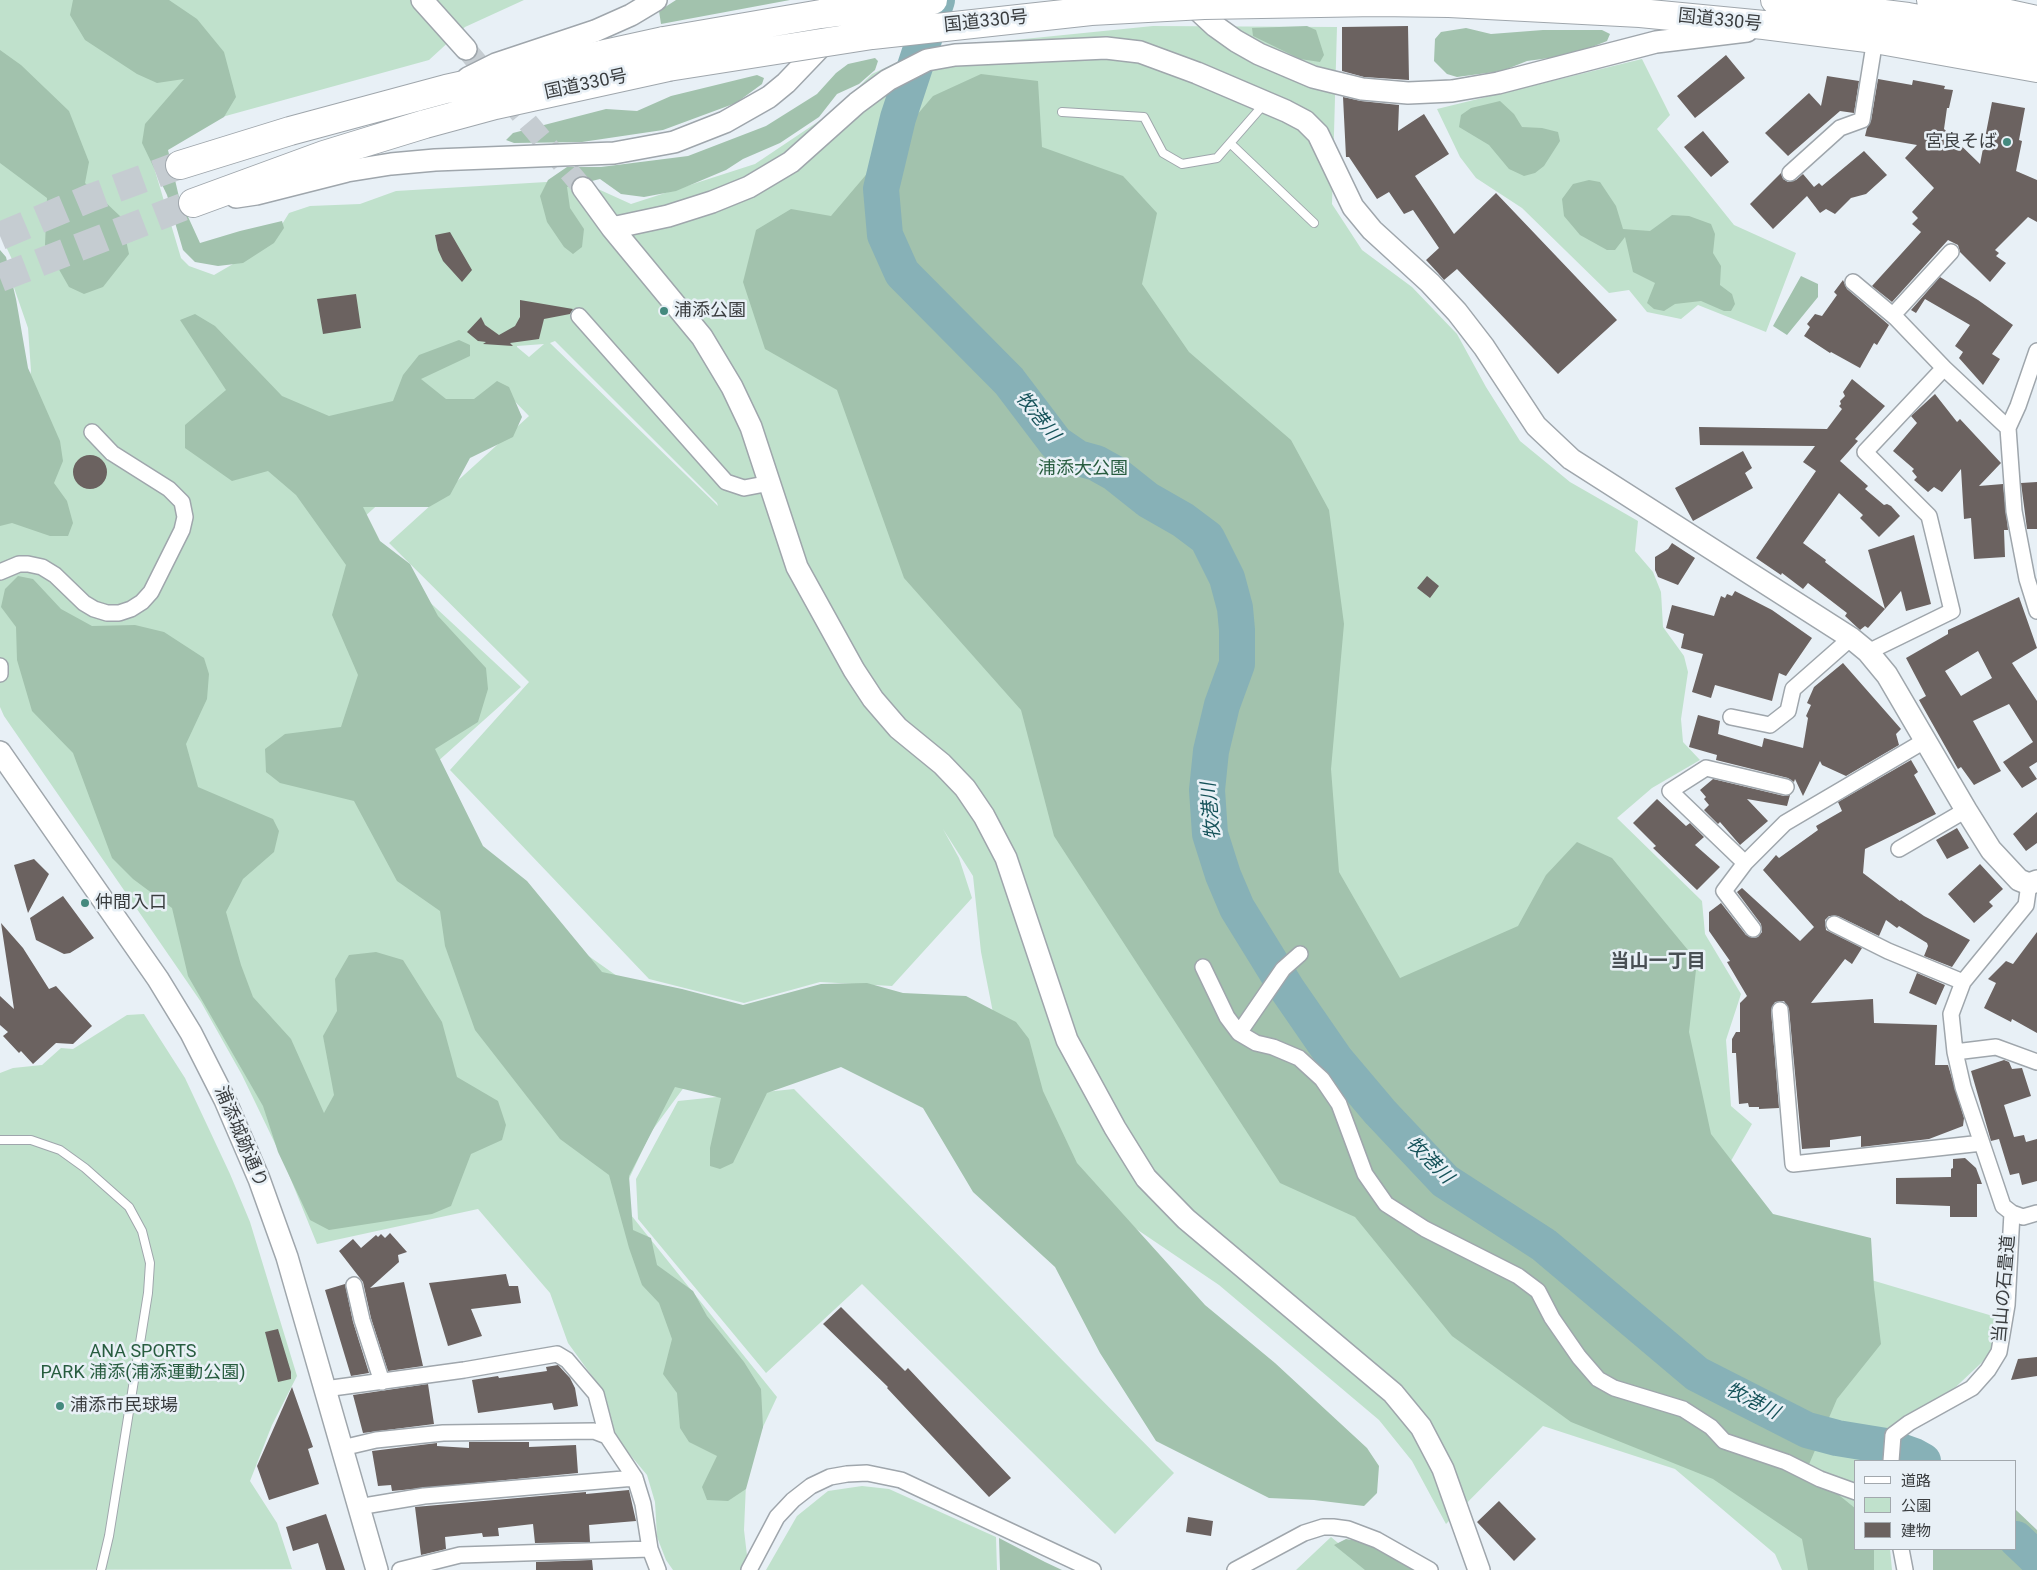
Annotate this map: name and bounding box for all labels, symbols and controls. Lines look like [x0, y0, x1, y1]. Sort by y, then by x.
street label: 国道330号 [1677, 6, 1763, 36]
street label: 国道330号 [943, 7, 1029, 37]
street label: 国道330号 [543, 66, 629, 104]
place label: 宮良そば [1925, 131, 1997, 153]
marker: 宮良そば [2001, 136, 2013, 148]
place label: 浦添公園 [674, 300, 746, 322]
marker: 浦添公園 [658, 305, 670, 317]
water label: 牧港川 [1010, 388, 1064, 446]
park label: 浦添大公園 [1038, 458, 1128, 480]
water label: 牧港川 [1198, 782, 1226, 840]
place label: 仲間入口 [95, 892, 167, 914]
marker: 仲間入口 [79, 897, 91, 909]
district label: 当山一丁目 [1611, 951, 1705, 973]
street label: 浦添城跡通り [209, 1083, 271, 1191]
water label: 牧港川 [1401, 1133, 1457, 1189]
street label: 当山の石畳道 [1990, 1234, 2020, 1344]
park label: ANA SPORTS PARK 浦添(浦添運動公園) [40, 1341, 246, 1384]
water label: 牧港川 [1721, 1379, 1783, 1425]
place label: 浦添市民球場 [70, 1395, 178, 1417]
marker: 浦添市民球場 [54, 1400, 66, 1412]
legend [1854, 1460, 2017, 1550]
text: 道路 [1901, 1472, 1931, 1490]
text: 公園 [1901, 1497, 1931, 1515]
text: 建物 [1901, 1522, 1931, 1540]

